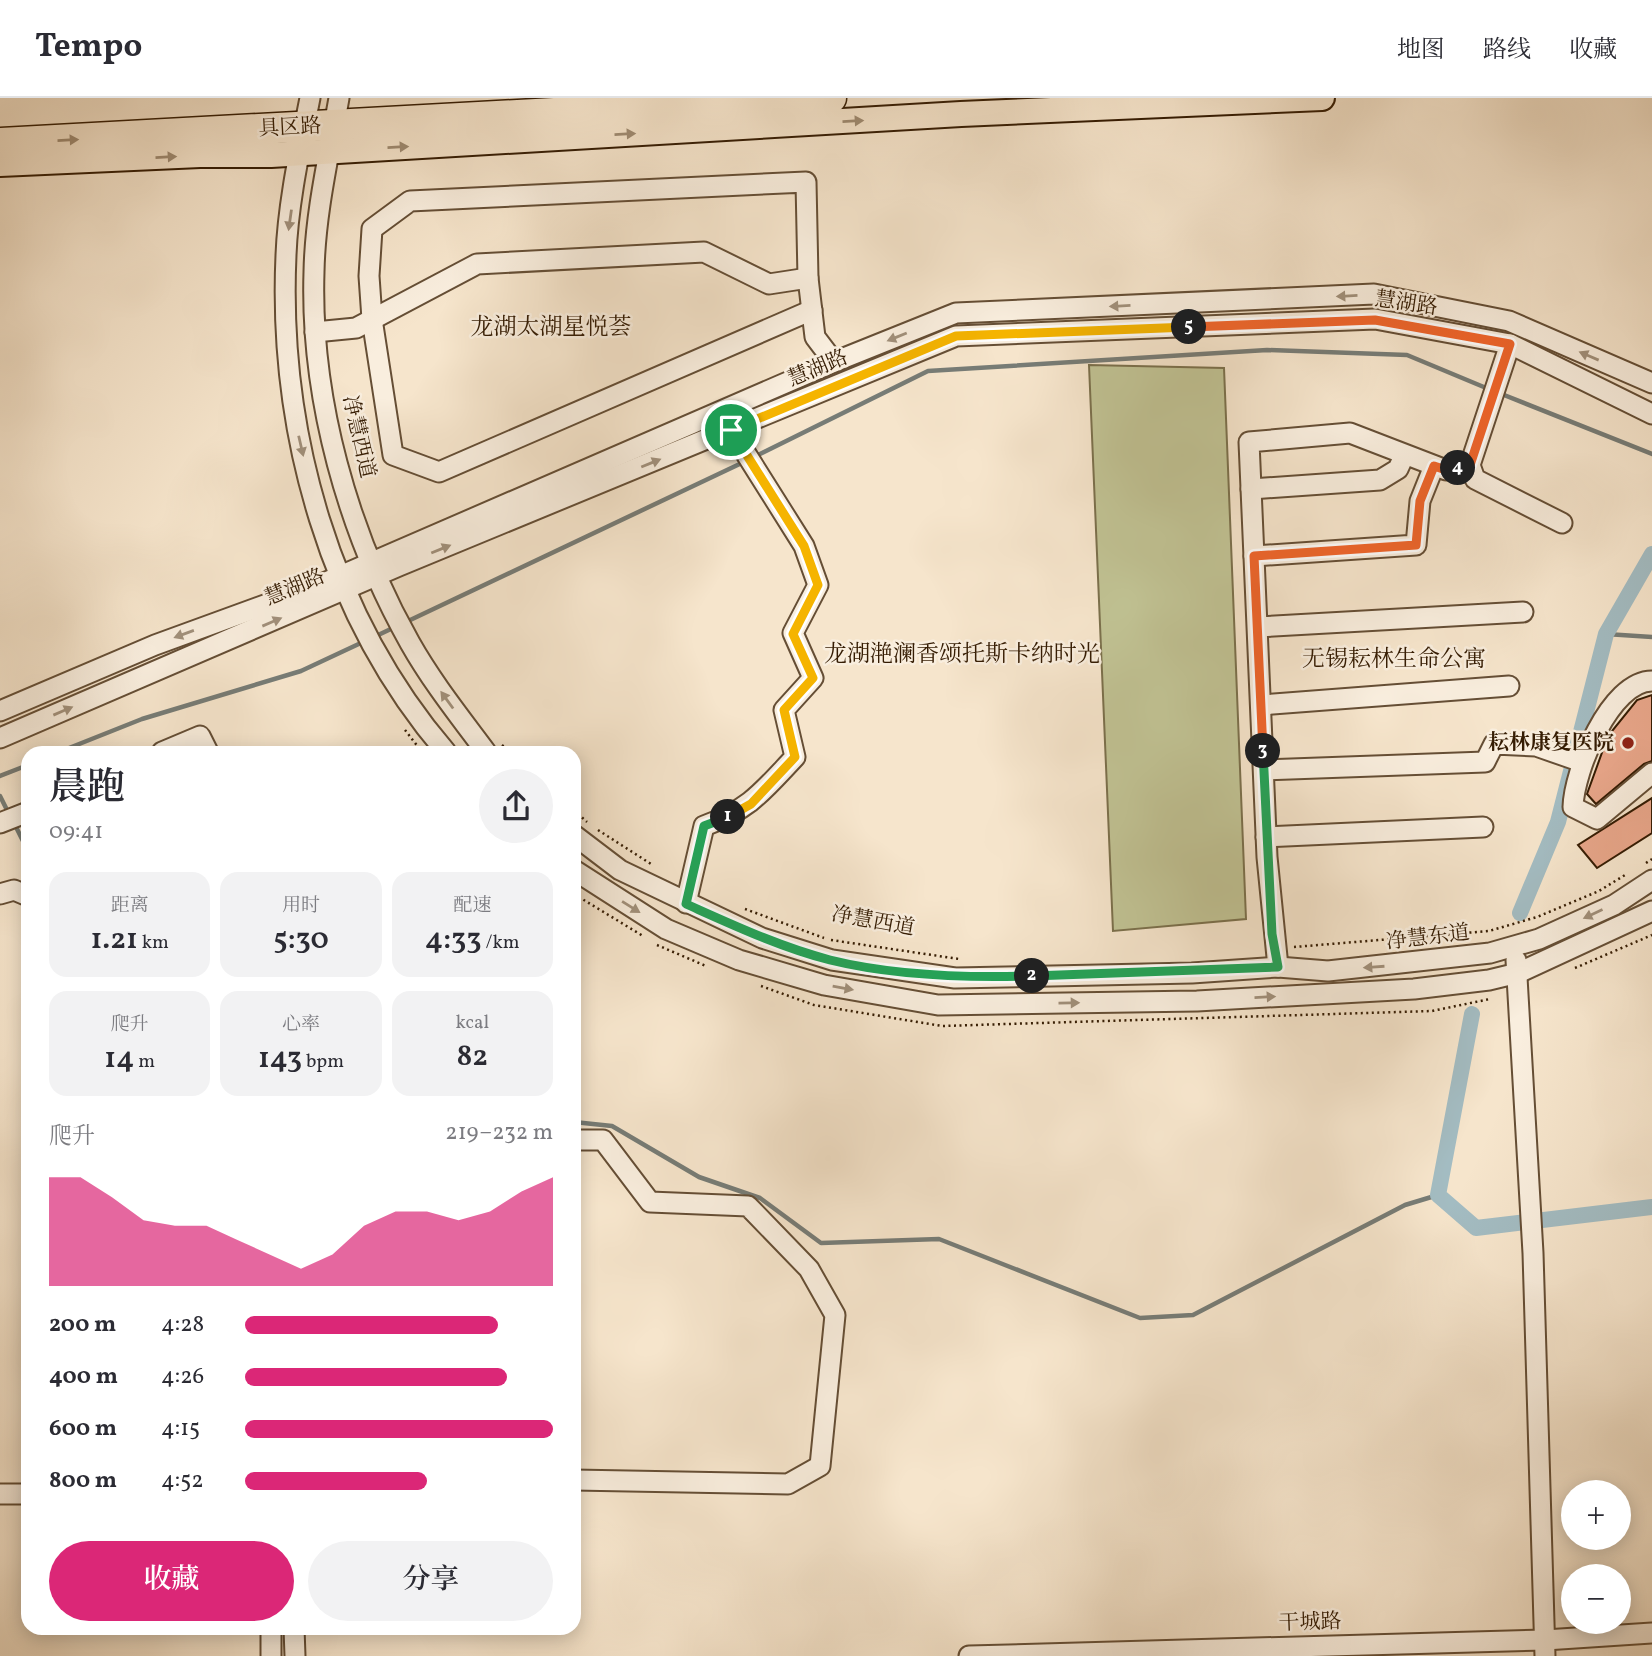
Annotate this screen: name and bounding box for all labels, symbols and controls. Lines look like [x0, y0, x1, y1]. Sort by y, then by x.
text: Tempo [35, 25, 142, 71]
text: 地图 [1397, 34, 1445, 68]
text: 路线 [1483, 34, 1531, 68]
text: 收藏 [1569, 34, 1617, 68]
street label: 具区路 [258, 112, 322, 144]
one-way arrow [842, 115, 864, 126]
one-way arrow [615, 128, 637, 139]
one-way arrow [57, 134, 79, 145]
one-way arrow [388, 141, 410, 152]
one-way arrow [155, 151, 177, 162]
one-way arrow [284, 209, 295, 231]
street label: 慧湖路 [1373, 285, 1439, 323]
one-way arrow [1336, 290, 1358, 301]
one-way arrow [1109, 300, 1131, 311]
pin: 5 [1172, 310, 1206, 344]
district label: 龙湖太湖星悦荟 [471, 312, 632, 344]
text: 5 [1184, 313, 1193, 339]
one-way arrow [887, 331, 908, 342]
street label: 慧湖路 [783, 343, 853, 395]
one-way arrow [1579, 350, 1600, 361]
street label: 净慧西道 [334, 393, 382, 481]
pin [701, 400, 761, 460]
icon: arrive [712, 411, 750, 449]
one-way arrow [296, 435, 307, 457]
pin: 4 [1440, 450, 1476, 486]
text: 4 [1452, 454, 1463, 480]
one-way arrow [641, 457, 662, 468]
one-way arrow [430, 543, 451, 554]
street label: 慧湖路 [260, 562, 330, 614]
one-way arrow [262, 617, 283, 628]
one-way arrow [173, 629, 194, 640]
district label: 龙湖滟澜香颂托斯卡纳时光 [824, 639, 1100, 671]
district label: 无锡耘林生命公寓 [1302, 644, 1486, 676]
one-way arrow [440, 691, 454, 709]
one-way arrow [53, 705, 73, 717]
place label: 耘林康复医院 [1488, 729, 1614, 758]
pin: 3 [1246, 734, 1280, 768]
marker: 耘林康复医院 [1620, 735, 1636, 751]
text: 3 [1258, 737, 1267, 763]
text: 晨跑 [49, 763, 125, 816]
button: share [479, 769, 553, 843]
pin: 1 [710, 800, 746, 834]
text: 1 [724, 803, 731, 829]
text: 09:41 [49, 816, 103, 848]
text: 距离 [111, 893, 149, 919]
text: 用时 [282, 893, 320, 919]
text: 配速 [453, 893, 491, 919]
street label: 净慧西道 [829, 900, 917, 944]
one-way arrow [622, 901, 641, 914]
one-way arrow [1583, 909, 1603, 920]
street label: 净慧东道 [1385, 918, 1471, 958]
text: 1.21 [90, 919, 138, 961]
text: 5:30 [273, 919, 329, 961]
text: 4:33 [425, 919, 482, 961]
text: km [138, 930, 169, 956]
text: /km [482, 930, 520, 956]
pin: 2 [1014, 958, 1050, 994]
text: 2 [1027, 962, 1036, 988]
one-way arrow [1363, 962, 1385, 973]
one-way arrow [832, 983, 854, 994]
one-way arrow [1255, 991, 1277, 1002]
one-way arrow [1058, 997, 1080, 1009]
text: kcal [455, 1010, 489, 1036]
text: 爬升 [111, 1012, 149, 1038]
text: 心率 [282, 1012, 320, 1038]
text: 82 [457, 1036, 488, 1078]
text: 14 [104, 1038, 134, 1080]
text: 143 [258, 1038, 302, 1080]
text: m [134, 1049, 155, 1075]
text: bpm [302, 1049, 344, 1075]
text: 219–232 m [445, 1117, 553, 1149]
text: 爬升 [49, 1121, 95, 1153]
text: 200 m [49, 1309, 116, 1341]
text: 4:28 [161, 1309, 204, 1341]
text: 400 m [49, 1361, 118, 1393]
text: 4:26 [161, 1361, 204, 1393]
text: 600 m [49, 1413, 117, 1445]
text: 4:15 [161, 1413, 200, 1445]
text: 800 m [49, 1465, 117, 1497]
text: 4:52 [161, 1465, 204, 1497]
map controls [1561, 1480, 1631, 1634]
button: + [1561, 1480, 1631, 1550]
button: 收藏 [49, 1541, 294, 1621]
button: 分享 [308, 1541, 553, 1621]
button: − [1561, 1564, 1631, 1634]
street label: 干城路 [1278, 1607, 1342, 1639]

